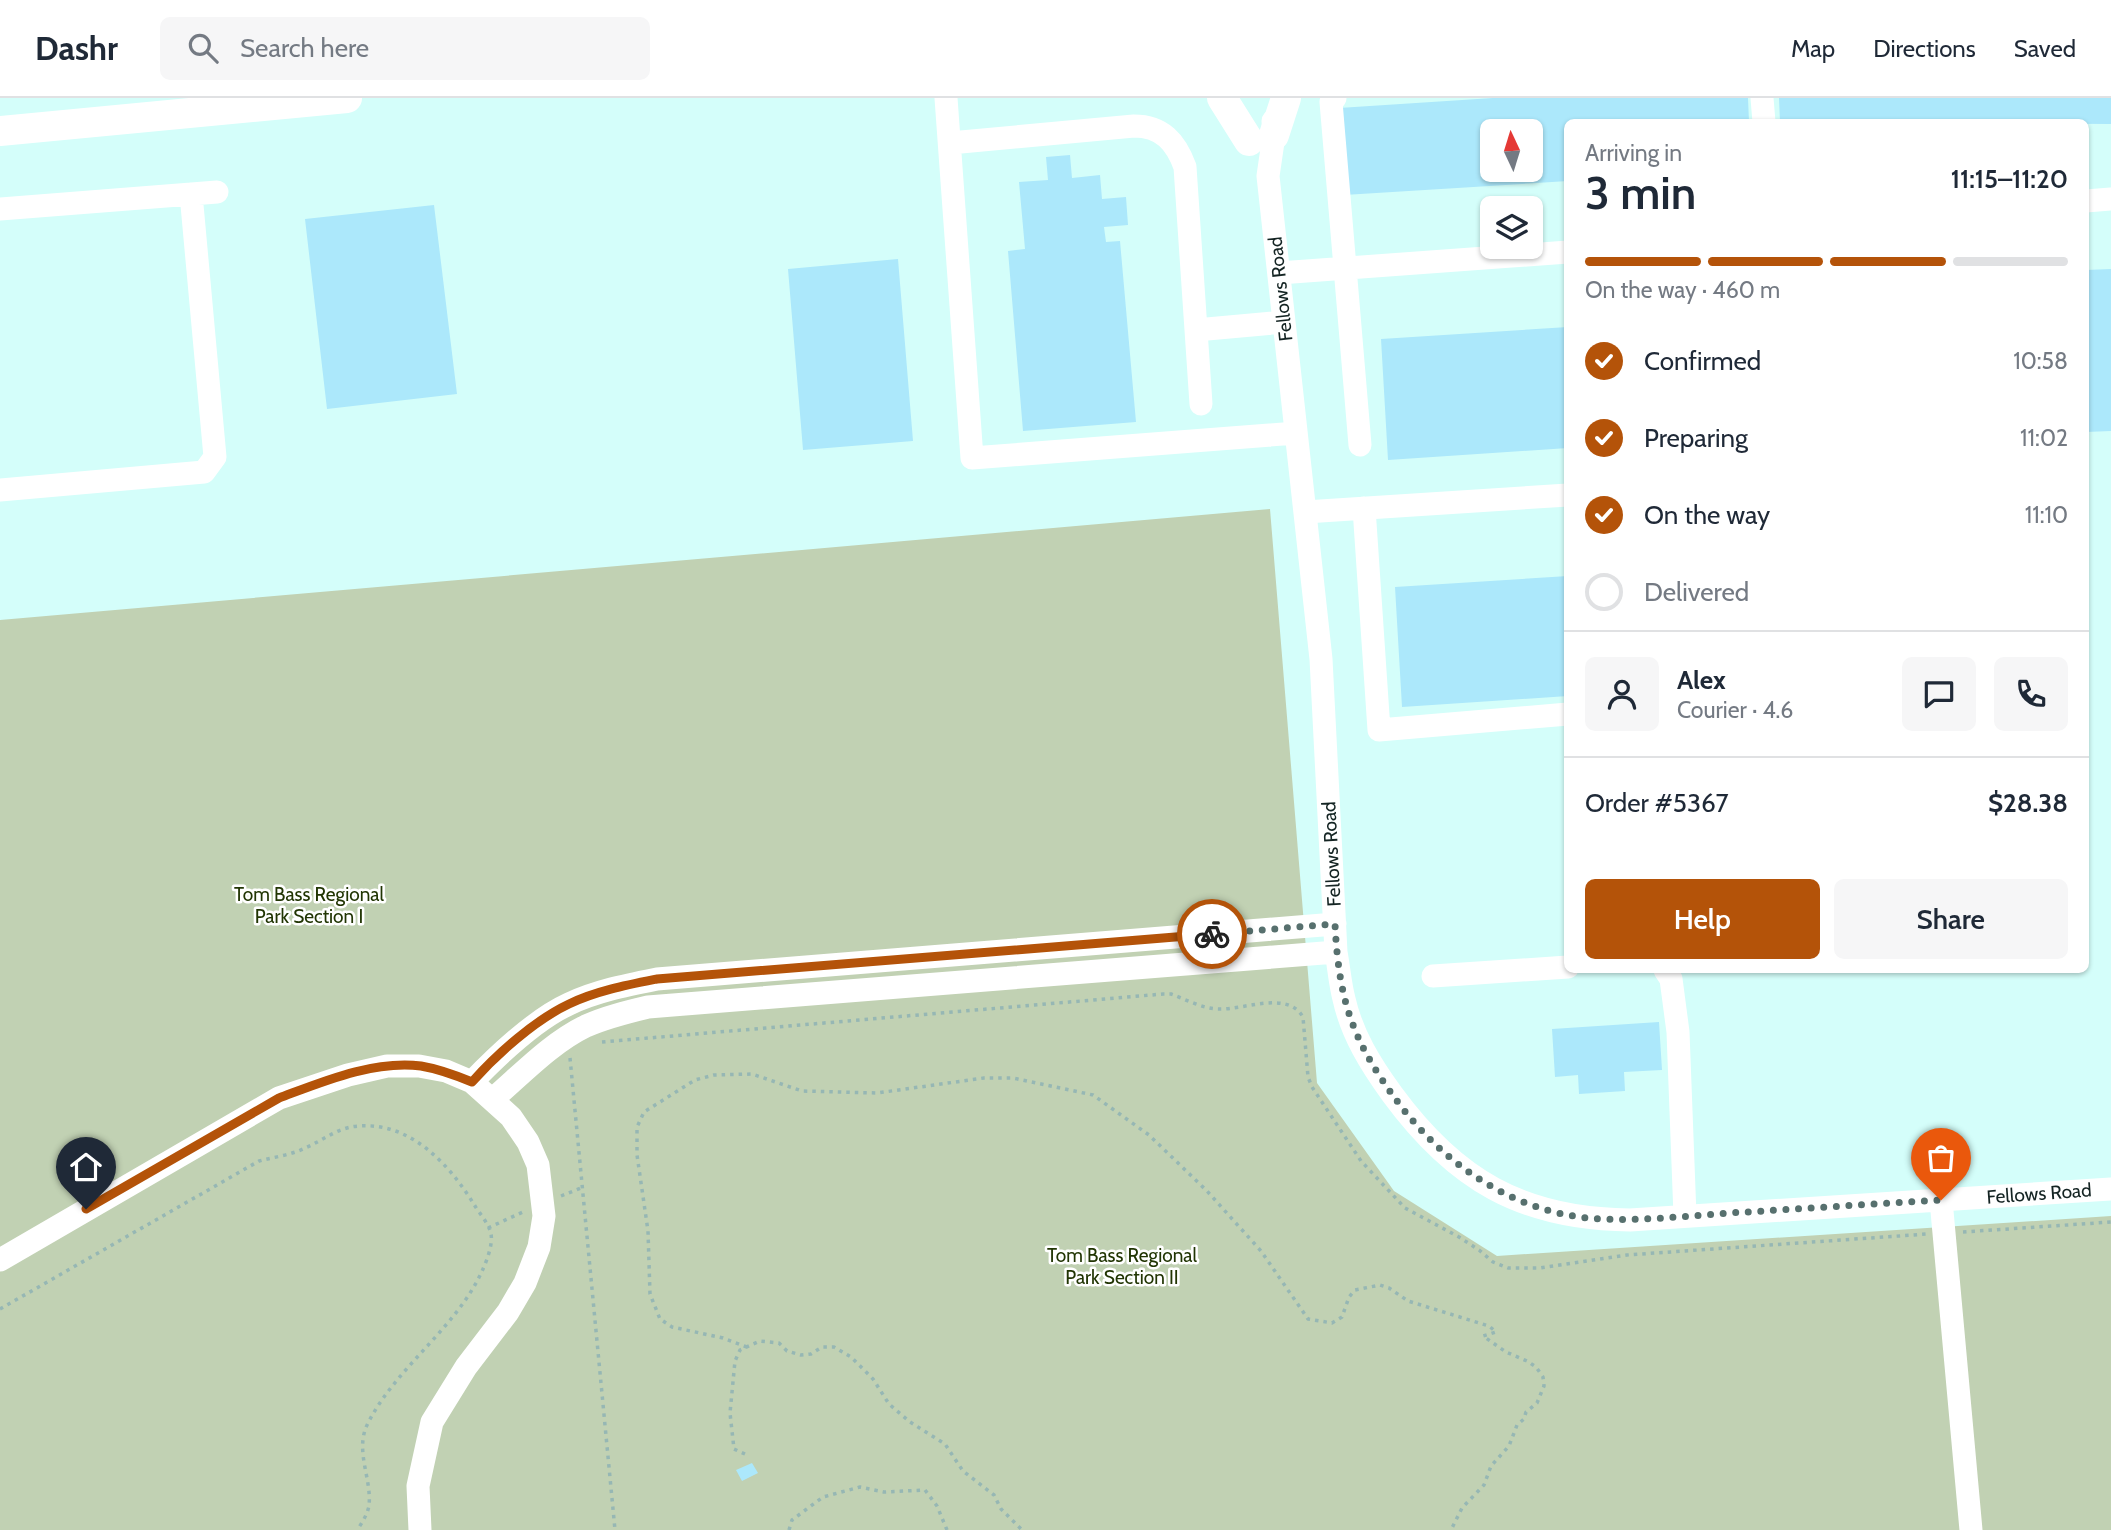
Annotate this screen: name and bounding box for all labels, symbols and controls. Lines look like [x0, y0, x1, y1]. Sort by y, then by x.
search box [160, 17, 650, 80]
text: Dashr [35, 28, 118, 68]
icon: search [184, 29, 222, 67]
text: Search here [240, 32, 369, 64]
text: Map [1791, 34, 1835, 63]
text: Directions [1873, 34, 1976, 63]
text: Saved [2014, 34, 2076, 63]
north arrow [1480, 119, 1544, 182]
map controls [1480, 119, 1543, 259]
text: Arriving in [1585, 139, 1682, 167]
text: 11:15–11:20 [1951, 163, 2068, 195]
text: 3 min [1585, 165, 1696, 221]
button: layers [1480, 196, 1543, 259]
street label: Fellows Road [1264, 235, 1297, 342]
text: On the way · 460 m [1585, 276, 1780, 304]
icon: check [1585, 342, 1623, 380]
text: Confirmed [1644, 345, 1761, 377]
text: 10:58 [2013, 347, 2068, 375]
icon: check [1585, 419, 1623, 457]
text: Preparing [1644, 422, 1748, 454]
text: 11:02 [2020, 424, 2068, 452]
icon: check [1585, 496, 1623, 534]
text: On the way [1644, 499, 1770, 531]
text: 11:10 [2025, 501, 2068, 529]
text: Delivered [1644, 576, 1749, 608]
button: person [1585, 657, 1659, 731]
button: chat [1902, 657, 1976, 731]
button: phone [1994, 657, 2068, 731]
text: Alex [1677, 664, 1726, 696]
text: Courier · 4.6 [1677, 696, 1793, 724]
text: Order #5367 [1585, 787, 1729, 819]
text: $28.38 [1988, 787, 2068, 819]
street label: Fellows Road [1317, 801, 1346, 907]
button: Help [1585, 879, 1820, 959]
button: Share [1834, 879, 2068, 959]
park label: Tom Bass Regional Park Section I [234, 883, 384, 928]
courier [1177, 899, 1247, 969]
icon: bike [1193, 915, 1231, 953]
pin [1911, 1128, 1971, 1200]
pin [56, 1137, 116, 1209]
icon: bag [1922, 1139, 1960, 1177]
icon: home [67, 1148, 105, 1186]
street label: Fellows Road [1986, 1178, 2092, 1209]
park label: Tom Bass Regional Park Section II [1047, 1244, 1197, 1289]

